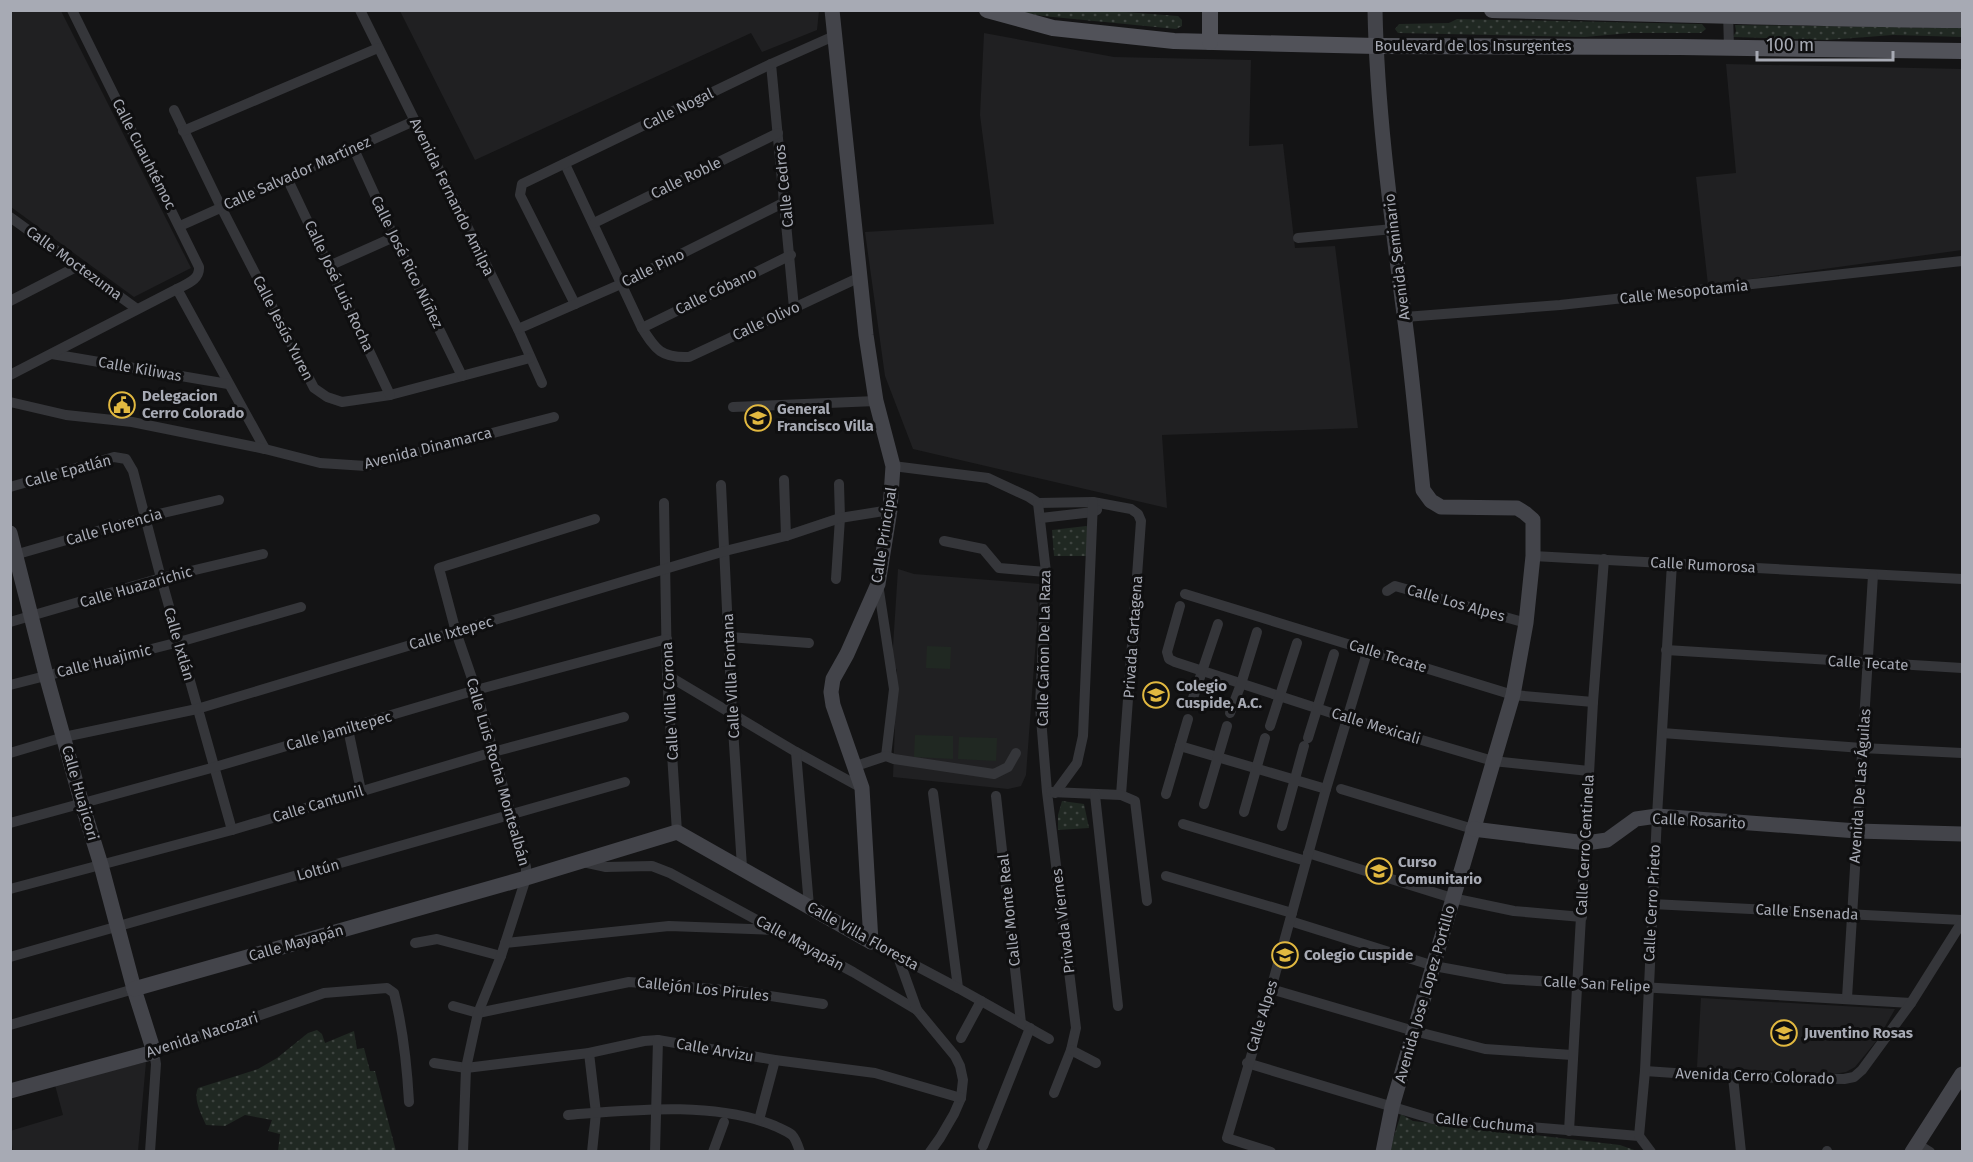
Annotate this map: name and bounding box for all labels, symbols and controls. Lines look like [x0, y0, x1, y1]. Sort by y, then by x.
scale bar [1757, 24, 1894, 62]
text: 100 m [1766, 34, 1814, 56]
street label: Boulevard de los Insurgentes [1374, 37, 1572, 55]
street label: Calle Nogal [640, 84, 717, 134]
street label: Calle Cuauhtémoc [108, 96, 180, 212]
street label: Avenida Fernando Amilpa [406, 115, 498, 279]
street label: Calle Salvador Martínez [221, 132, 374, 214]
street label: Calle Cedros [771, 144, 797, 228]
street label: Calle Roble [648, 153, 724, 203]
street label: Calle José Rico Núñez [367, 193, 447, 331]
street label: Avenida Seminario [1380, 193, 1414, 321]
street label: Calle José Luis Rocha [301, 218, 377, 354]
street label: Calle Moctezuma [23, 222, 125, 304]
street label: Calle Pino [619, 245, 687, 291]
street label: Calle Cóbano [672, 264, 760, 318]
street label: Calle Jesús Yuren [249, 273, 317, 383]
street label: Calle Mesopotamia [1619, 276, 1749, 308]
street label: Calle Olivo [729, 298, 803, 344]
street label: Calle Kiliwas [97, 353, 183, 385]
place label: Delegacion Cerro Colorado [142, 387, 244, 422]
public building icon: Delegacion Cerro Colorado [107, 390, 137, 420]
place label: General Francisco Villa [777, 400, 874, 435]
school or university icon: General Francisco Villa [743, 403, 773, 433]
street label: Avenida Dinamarca [362, 423, 494, 473]
street label: Calle Epatlán [23, 451, 113, 491]
street label: Calle Principal [868, 485, 901, 584]
street label: Calle Florencia [64, 505, 164, 549]
street label: Calle Rumorosa [1650, 553, 1756, 577]
street label: Calle Huazarichic [78, 562, 194, 612]
street label: Calle Cañon De La Raza [1034, 570, 1054, 726]
street label: Privada Cartagena [1120, 575, 1146, 699]
street label: Calle Los Alpes [1405, 580, 1507, 626]
street label: Calle Ixtlán [160, 605, 198, 683]
street label: Calle Ixtepec [407, 612, 495, 654]
street label: Calle Villa Fontana [719, 613, 743, 739]
street label: Calle Tecate [1347, 636, 1429, 676]
street label: Calle Huajimic [55, 641, 153, 681]
street label: Calle Villa Corona [658, 641, 682, 761]
street label: Calle Tecate [1827, 652, 1909, 674]
street label: Calle Luís Rocha Montealbán [463, 676, 533, 868]
place label: Colegio Cuspide, A.C. [1176, 677, 1263, 712]
school or university icon: Colegio Cuspide, A.C. [1141, 680, 1171, 710]
street label: Calle Mexicali [1329, 704, 1423, 748]
street label: Calle Jamiltepec [284, 707, 394, 755]
street label: Avenida De Las Águilas [1846, 708, 1874, 864]
street label: Calle Huajicori [58, 743, 102, 843]
street label: Calle Cerro Centinela [1572, 774, 1598, 916]
street label: Calle Cantunil [270, 781, 366, 826]
street label: Calle Rosarito [1652, 810, 1746, 832]
street label: Calle Cerro Prieto [1640, 844, 1664, 962]
street label: Calle Monte Real [994, 852, 1024, 967]
place label: Curso Comunitario [1398, 853, 1482, 888]
street label: Loltún [295, 855, 341, 885]
school or university icon: Curso Comunitario [1364, 856, 1394, 886]
street label: Privada Viernes [1048, 868, 1078, 974]
street label: Calle Villa Floresta [804, 898, 922, 974]
street label: Calle Ensenada [1755, 900, 1859, 924]
street label: Avenida Jose Lopez Portillo [1391, 903, 1459, 1085]
street label: Calle Mayapán [753, 911, 847, 975]
street label: Calle Mayapán [247, 921, 345, 965]
school or university icon: Colegio Cuspide [1270, 940, 1300, 970]
place label: Colegio Cuspide [1304, 946, 1413, 964]
street label: Calle San Felipe [1543, 972, 1651, 996]
street label: Callejón Los Pirules [636, 973, 770, 1005]
street label: Calle Alpes [1243, 978, 1281, 1054]
street label: Avenida Nacozari [144, 1008, 260, 1062]
school or university icon: Juventino Rosas [1769, 1018, 1799, 1048]
place label: Juventino Rosas [1803, 1024, 1913, 1042]
street label: Calle Arvizu [675, 1034, 755, 1066]
street label: Avenida Cerro Colorado [1675, 1064, 1835, 1088]
street label: Calle Cuchuma [1434, 1109, 1536, 1137]

